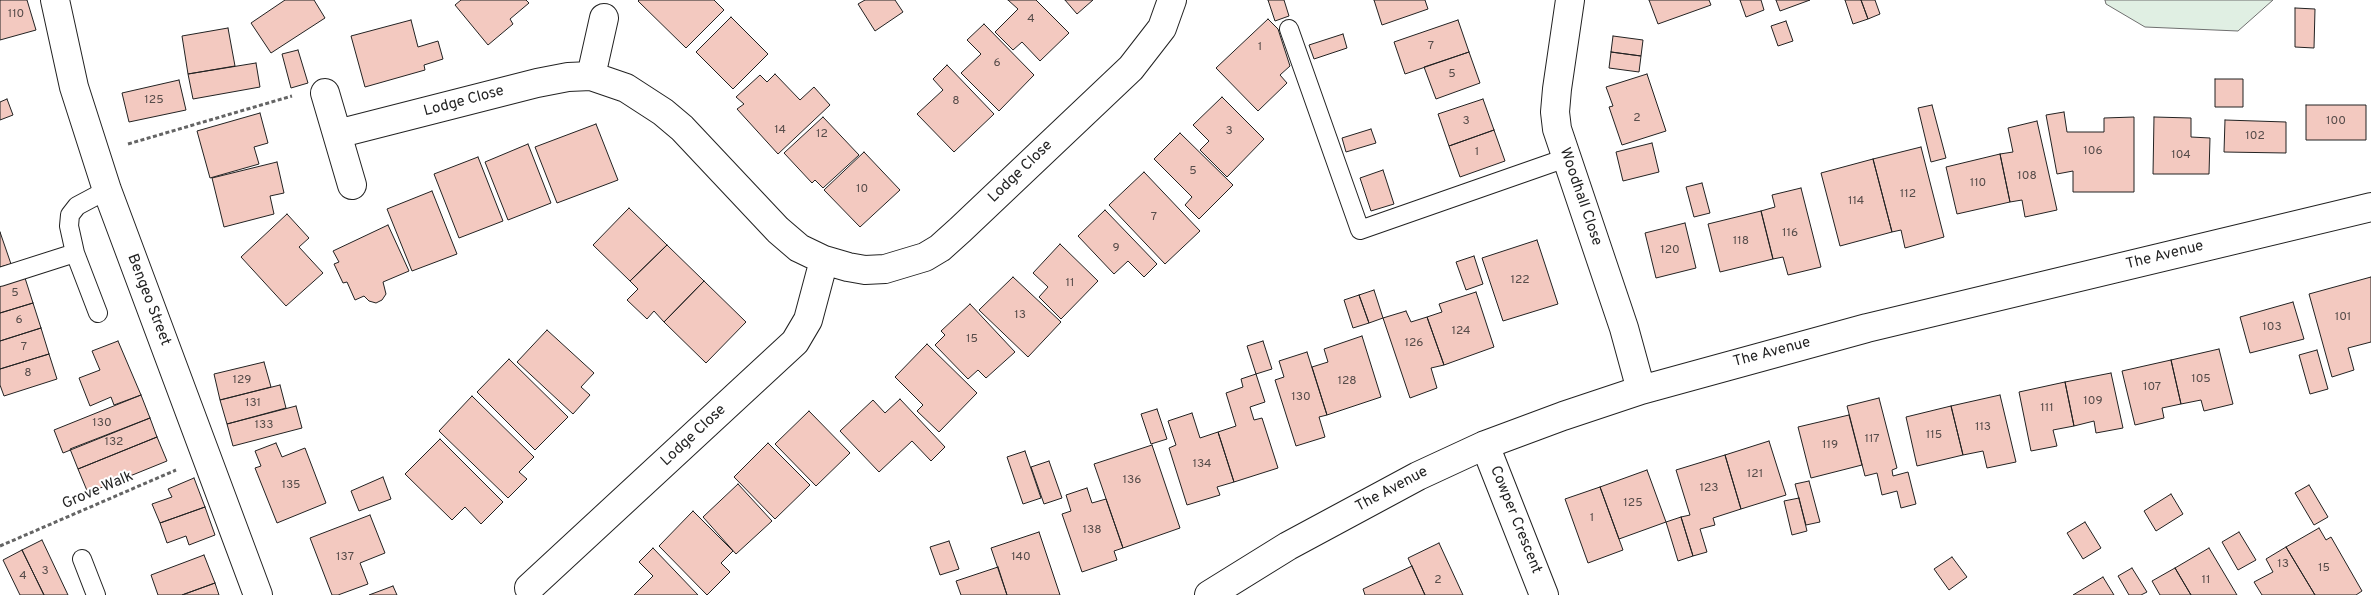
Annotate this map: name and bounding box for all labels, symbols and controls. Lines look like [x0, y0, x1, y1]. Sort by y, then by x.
house number: 110 [8, 8, 24, 22]
house number: 4 [1027, 13, 1035, 27]
house number: 7 [1428, 40, 1434, 54]
house number: 1 [1258, 41, 1262, 55]
house number: 6 [993, 57, 1001, 71]
house number: 5 [1448, 68, 1456, 82]
street label: Lodge Close [422, 83, 506, 121]
house number: 125 [144, 94, 164, 108]
house number: 8 [952, 95, 960, 109]
house number: 2 [1633, 112, 1641, 126]
house number: 3 [1462, 115, 1470, 129]
house number: 100 [2326, 115, 2346, 129]
house number: 14 [774, 124, 786, 138]
house number: 3 [1225, 125, 1233, 139]
house number: 12 [816, 128, 828, 142]
house number: 102 [2245, 130, 2265, 144]
street label: Lodge Close [985, 137, 1057, 207]
house number: 106 [2083, 145, 2103, 159]
house number: 1 [1475, 146, 1479, 160]
street label: Woodhall Close [1555, 146, 1605, 248]
house number: 104 [2171, 149, 2191, 163]
house number: 5 [1189, 165, 1197, 179]
house number: 108 [2017, 170, 2037, 184]
house number: 110 [1970, 177, 1986, 191]
house number: 10 [856, 183, 868, 197]
house number: 112 [1900, 188, 1916, 202]
house number: 114 [1848, 195, 1864, 209]
house number: 7 [1151, 211, 1157, 225]
house number: 116 [1782, 227, 1798, 241]
house number: 118 [1733, 235, 1749, 249]
street label: The Avenue [2124, 238, 2206, 274]
house number: 9 [1112, 242, 1120, 256]
house number: 120 [1660, 244, 1680, 258]
street label: Bengeo Street [122, 252, 174, 348]
house number: 122 [1510, 274, 1530, 288]
house number: 11 [1066, 277, 1074, 291]
house number: 5 [11, 287, 19, 301]
house number: 13 [1014, 309, 1026, 323]
house number: 101 [2335, 311, 2351, 325]
house number: 6 [15, 314, 23, 328]
house number: 103 [2262, 321, 2282, 335]
house number: 124 [1451, 325, 1471, 339]
house number: 15 [966, 333, 978, 347]
street label: The Avenue [1731, 334, 1813, 372]
house number: 126 [1405, 337, 1423, 351]
house number: 7 [21, 341, 27, 355]
house number: 8 [24, 367, 32, 381]
house number: 105 [2191, 373, 2211, 387]
house number: 129 [233, 374, 251, 388]
house number: 128 [1337, 375, 1357, 389]
house number: 107 [2143, 381, 2161, 395]
house number: 130 [1291, 391, 1311, 405]
house number: 109 [2083, 395, 2103, 409]
house number: 131 [245, 397, 261, 411]
street label: Lodge Close [658, 401, 730, 471]
house number: 111 [2040, 402, 2054, 416]
house number: 130 [92, 417, 112, 431]
house number: 133 [255, 419, 273, 433]
house number: 113 [1975, 421, 1991, 435]
house number: 115 [1926, 429, 1942, 443]
house number: 117 [1864, 433, 1880, 447]
house number: 132 [105, 436, 123, 450]
house number: 119 [1822, 439, 1838, 453]
house number: 134 [1192, 458, 1212, 472]
street label: The Avenue [1353, 463, 1431, 517]
street label: Cowper Crescent [1485, 463, 1545, 577]
street label: Grove Walk [60, 468, 136, 514]
house number: 121 [1747, 468, 1763, 482]
house number: 136 [1123, 474, 1141, 488]
house number: 135 [281, 479, 301, 493]
house number: 123 [1699, 482, 1719, 496]
house number: 125 [1623, 497, 1643, 511]
house number: 1 [1590, 512, 1594, 526]
house number: 138 [1082, 524, 1102, 538]
house number: 137 [336, 551, 354, 565]
house number: 140 [1011, 551, 1031, 565]
house number: 13 [2277, 558, 2289, 572]
house number: 15 [2318, 562, 2330, 576]
house number: 3 [41, 565, 49, 579]
house number: 4 [19, 570, 27, 584]
house number: 2 [1434, 574, 1442, 588]
house number: 11 [2202, 574, 2210, 588]

